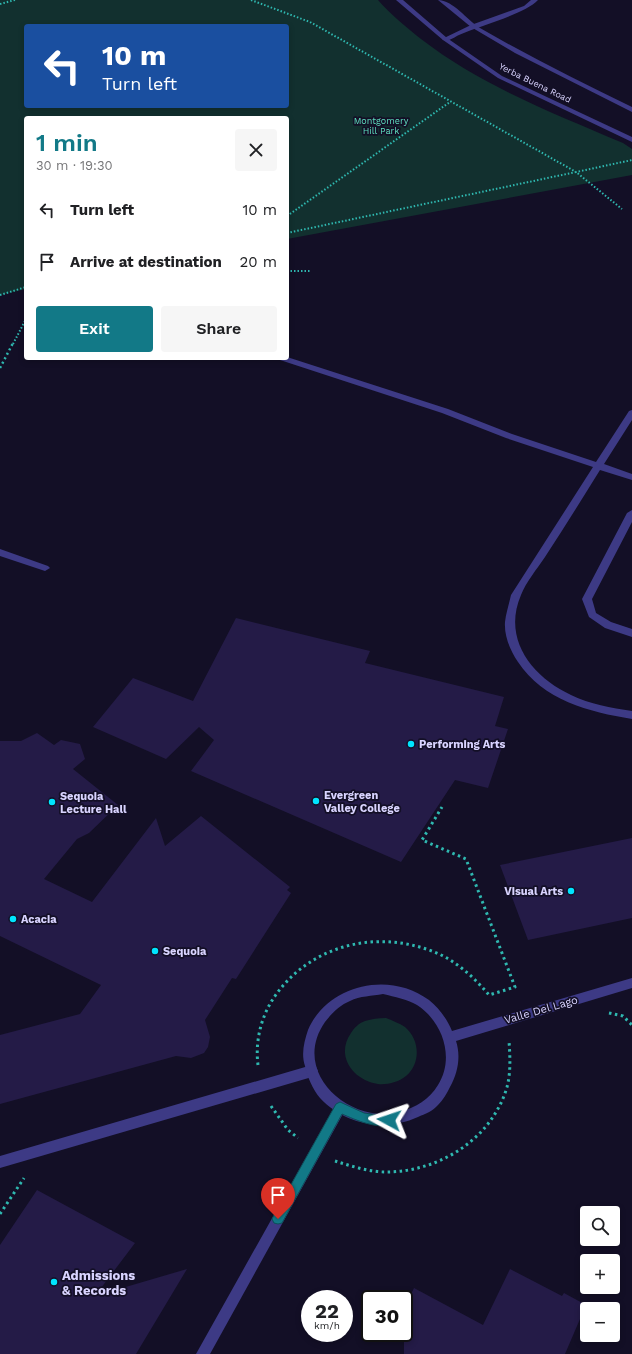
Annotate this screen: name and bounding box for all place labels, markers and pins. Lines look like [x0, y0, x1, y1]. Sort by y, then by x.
place label: Performing Arts [419, 738, 505, 751]
marker: Performing Arts [406, 739, 416, 749]
place label: Evergreen Valley College [324, 789, 400, 815]
place label: Sequoia Lecture Hall [60, 790, 127, 816]
marker: Evergreen Valley College [311, 796, 321, 806]
marker: Sequoia Lecture Hall [47, 797, 57, 807]
place label: Visual Arts [504, 885, 563, 898]
marker: Visual Arts [566, 886, 576, 896]
place label: Acacia [21, 913, 57, 926]
marker: Acacia [8, 914, 18, 924]
place label: Sequoia [163, 945, 207, 958]
marker: Sequoia [150, 946, 160, 956]
pin [261, 1178, 295, 1219]
place label: Admissions & Records [62, 1268, 135, 1298]
marker: Admissions & Records [49, 1277, 59, 1287]

